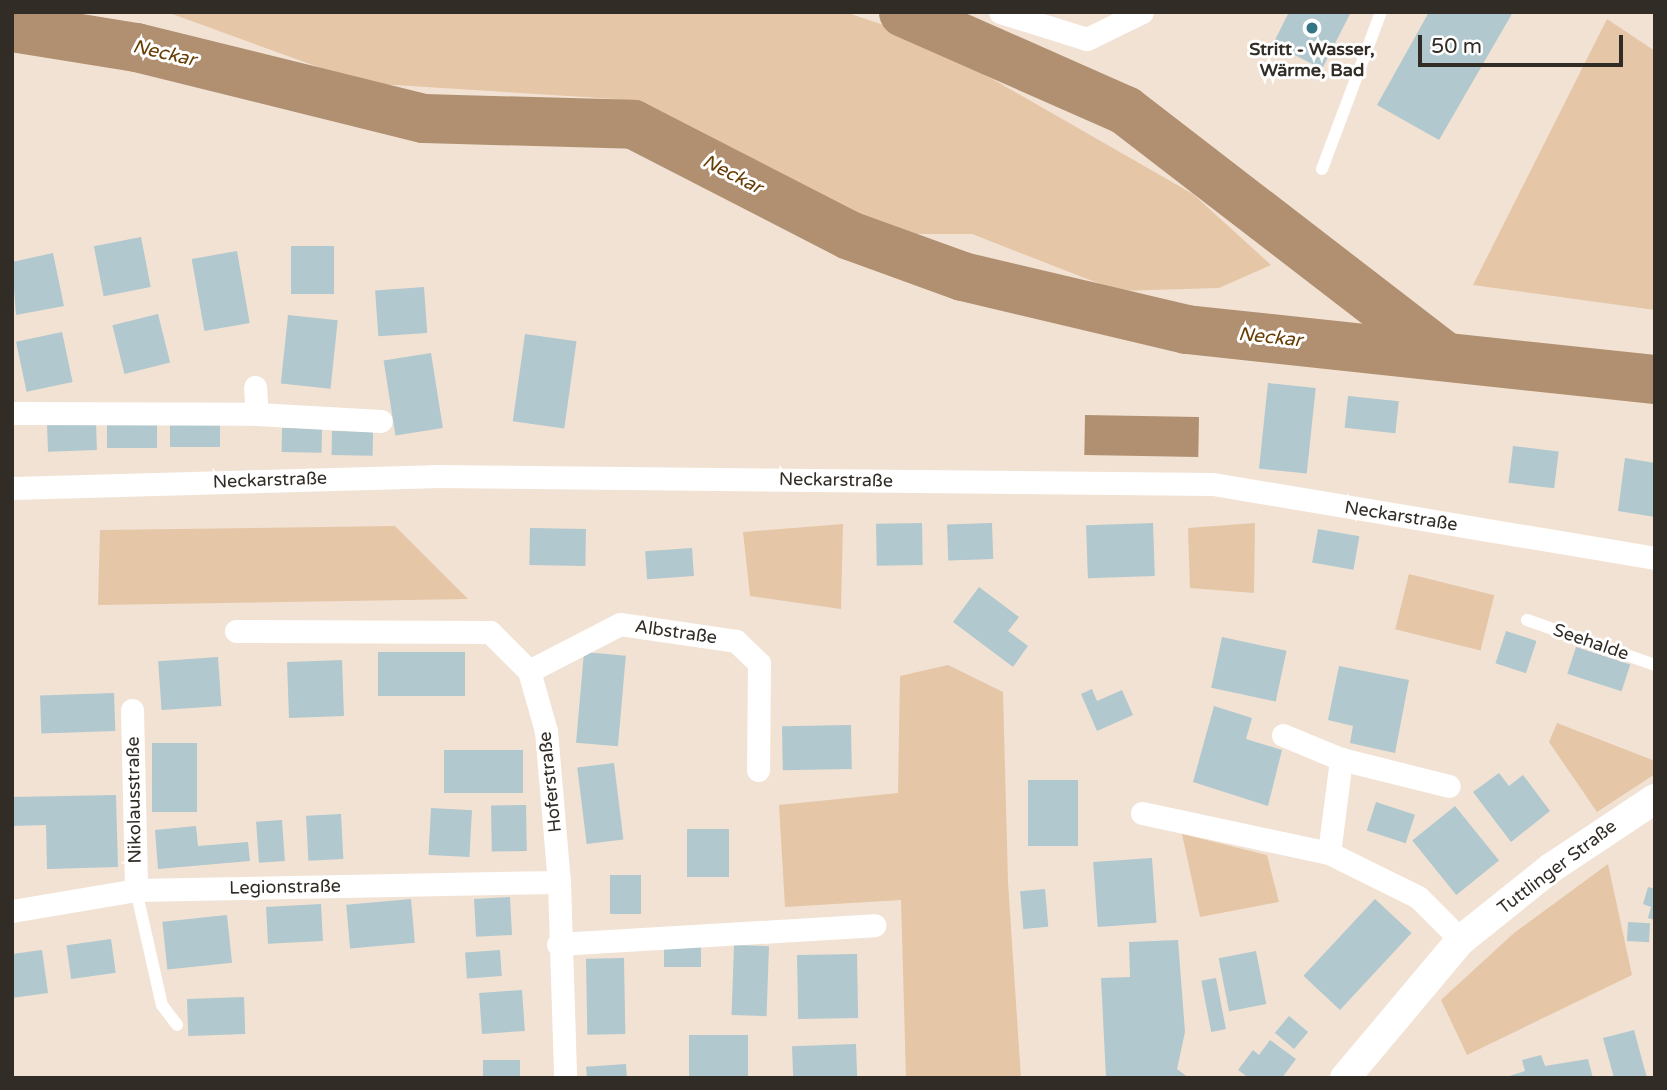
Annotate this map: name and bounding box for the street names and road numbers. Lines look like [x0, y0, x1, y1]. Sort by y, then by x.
street label: Neckarstraße [213, 467, 327, 493]
street label: Neckarstraße [779, 468, 893, 492]
street label: Neckarstraße [1343, 496, 1459, 536]
street label: Albstraße [634, 616, 718, 648]
street label: Seehalde [1550, 619, 1632, 665]
street label: Hoferstraße [534, 731, 566, 833]
street label: Nikolausstraße [122, 736, 146, 864]
street label: Tuttlinger Straße [1493, 815, 1621, 919]
street label: Legionstraße [229, 875, 341, 899]

